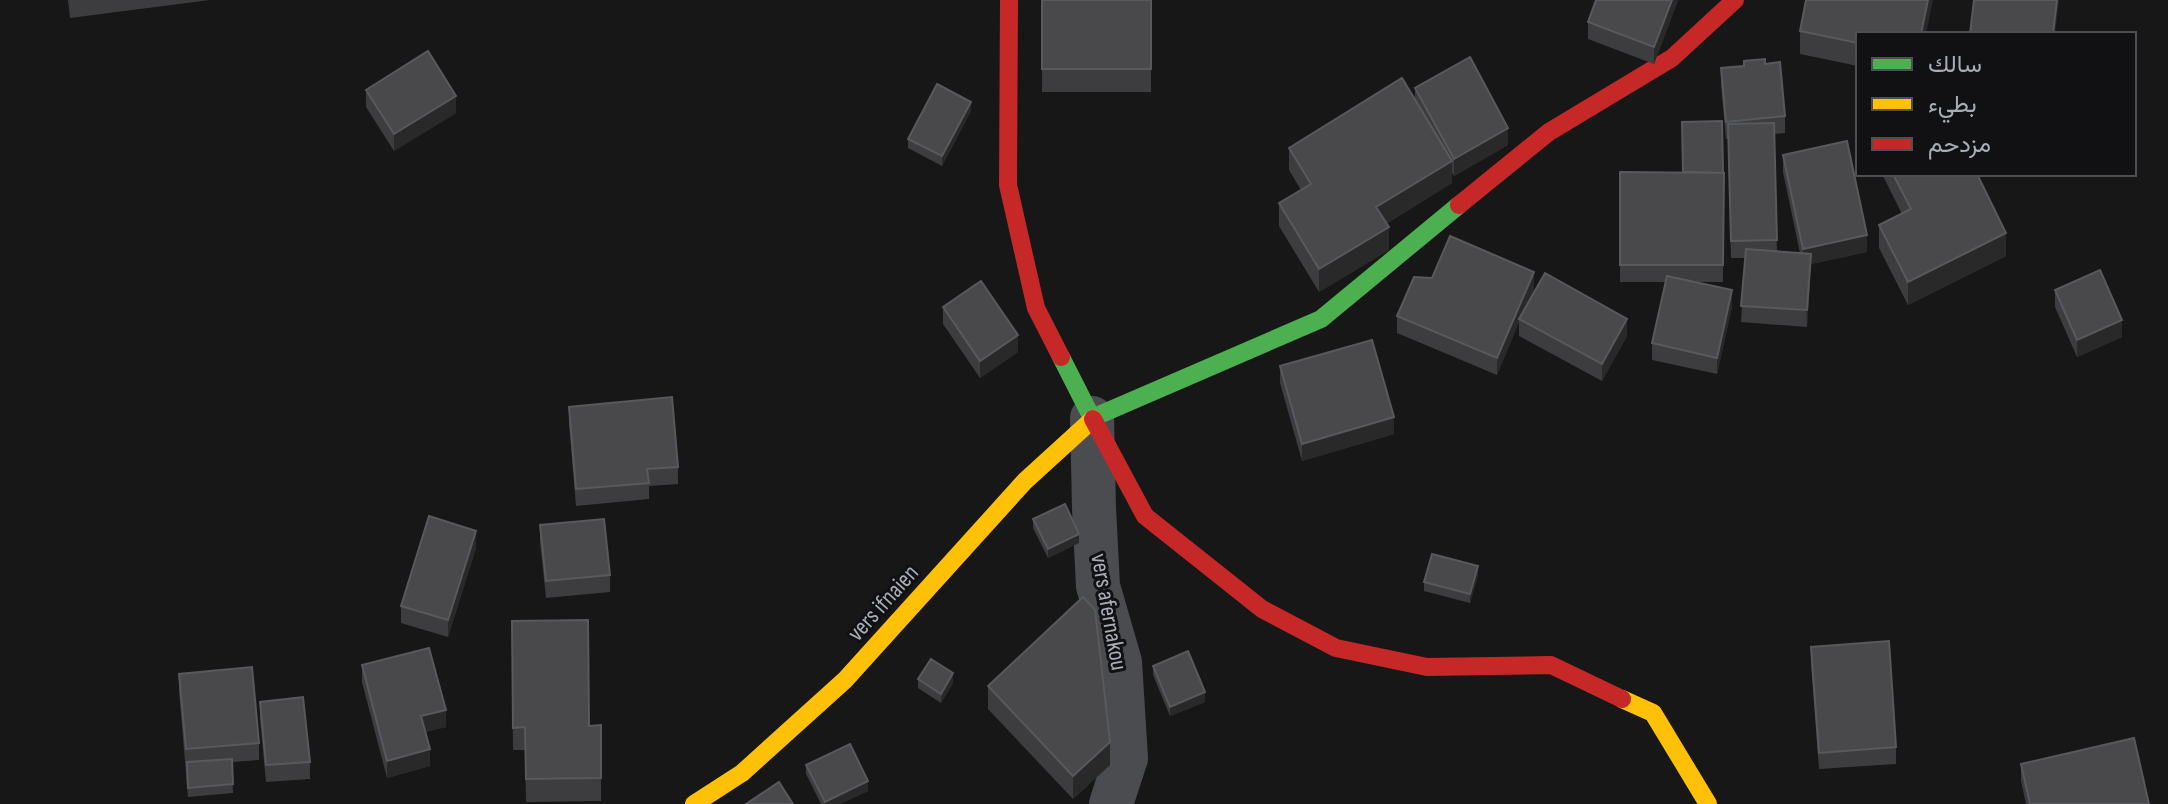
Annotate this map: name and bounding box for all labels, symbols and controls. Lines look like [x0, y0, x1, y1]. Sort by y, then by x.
legend [1856, 32, 2136, 176]
text: سالك [1928, 50, 1982, 79]
text: بطيء [1928, 90, 1977, 123]
text: مزدحم [1928, 130, 1991, 160]
street label: vers afernakou [1084, 551, 1134, 673]
street label: vers ifnaien [841, 559, 925, 647]

